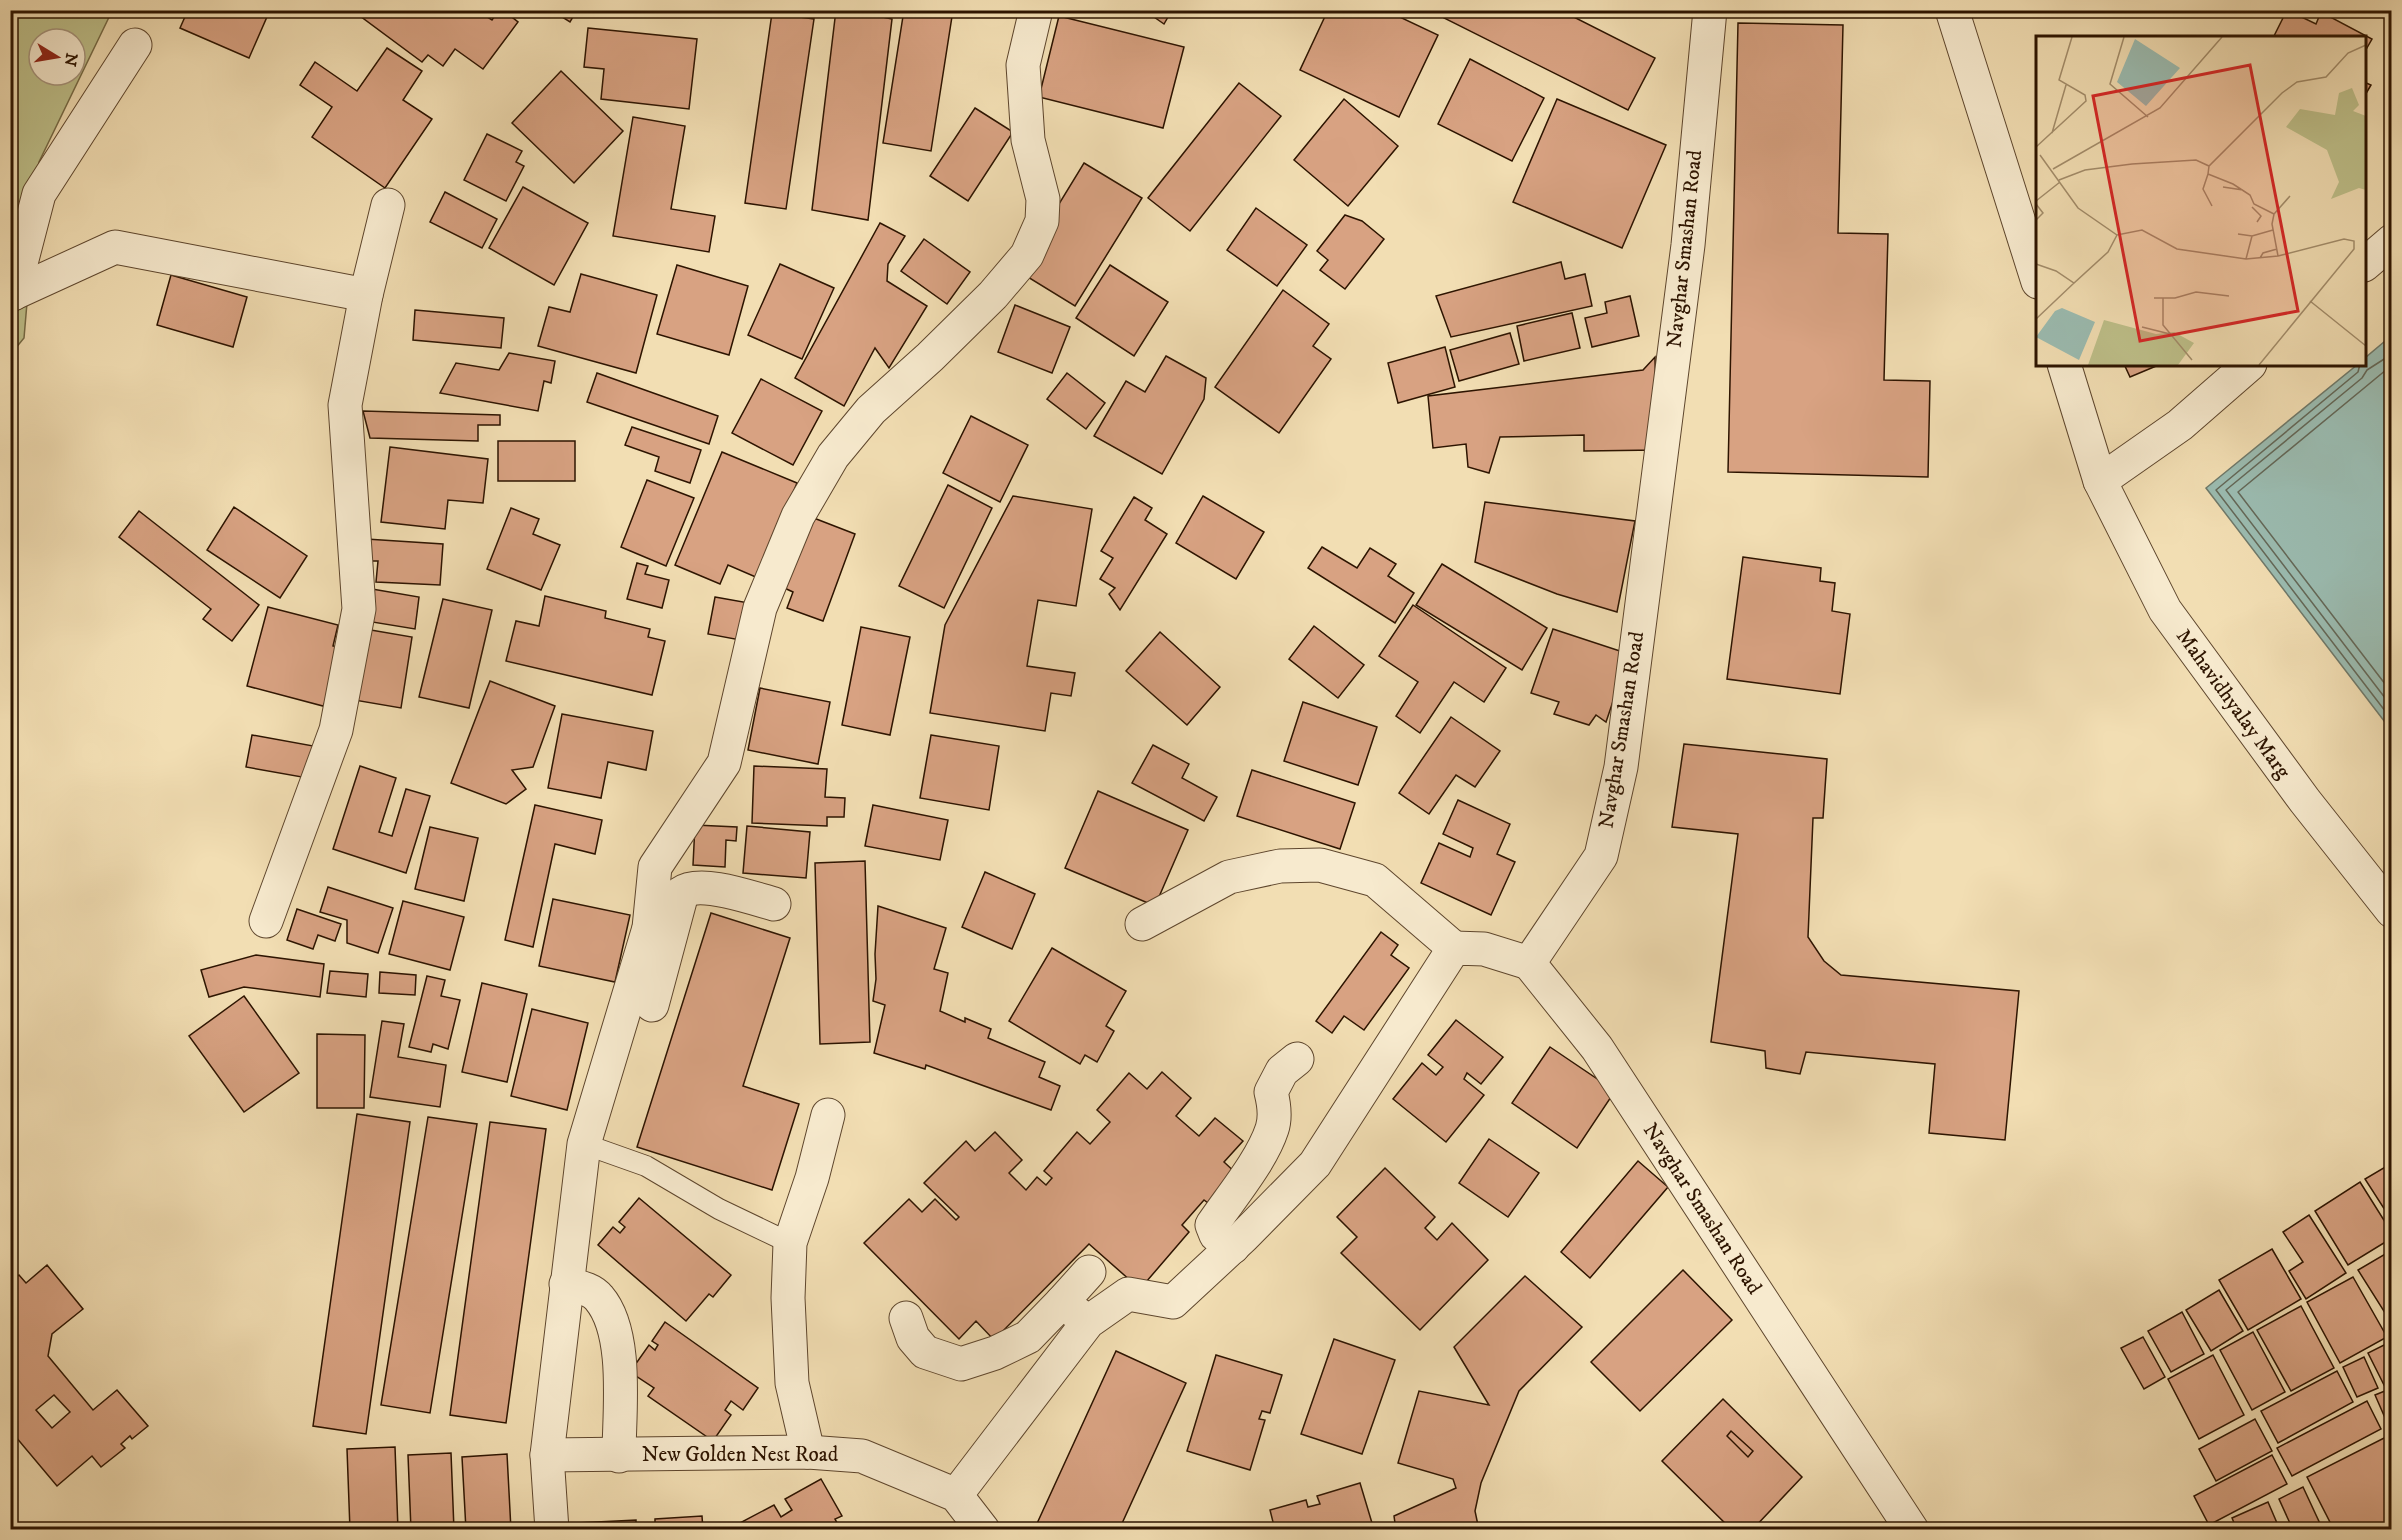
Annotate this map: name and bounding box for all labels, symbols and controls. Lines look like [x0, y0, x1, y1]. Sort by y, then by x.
north arrow [27, 27, 87, 87]
inset map [2036, 36, 2366, 366]
text: N [60, 51, 82, 68]
street label: Navghar Smashan Road [1662, 148, 1708, 349]
street label: Mahavidhyalay Marg [2170, 624, 2296, 785]
street label: Navghar Smashan Road [1594, 629, 1650, 830]
street label: Navghar Smashan Road [1637, 1119, 1767, 1300]
street label: New Golden Nest Road [642, 1442, 839, 1468]

